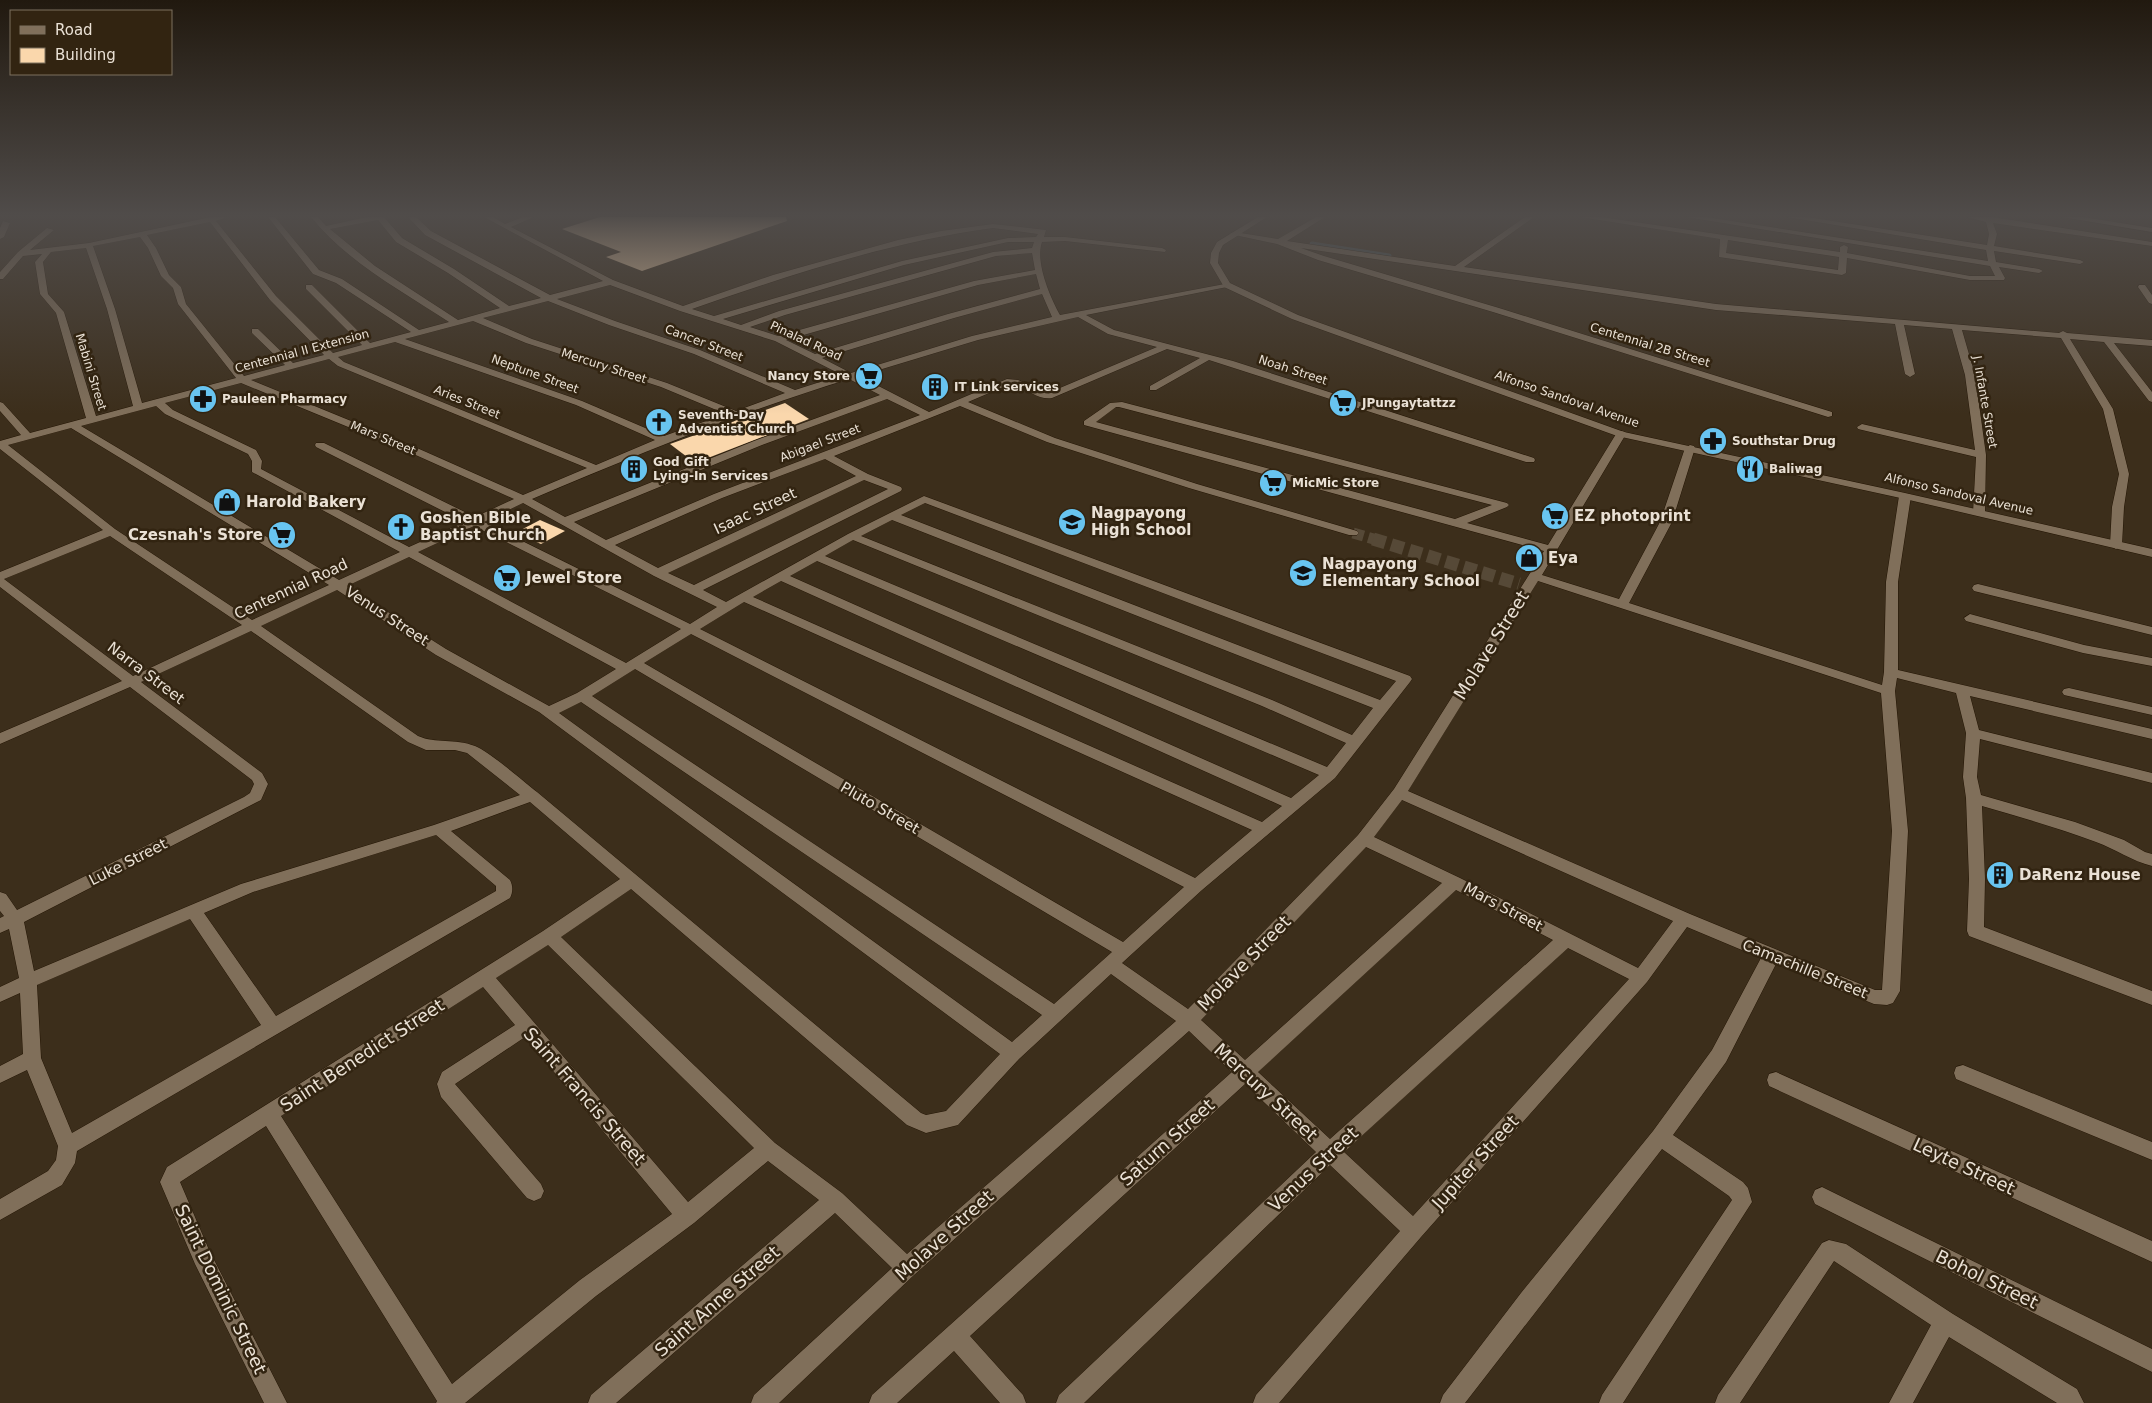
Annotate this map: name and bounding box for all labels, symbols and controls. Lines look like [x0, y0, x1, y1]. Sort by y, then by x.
legend [10, 10, 172, 75]
text: Road [55, 21, 93, 39]
text: Building [55, 46, 116, 64]
street label: Pinalad Road [768, 318, 844, 364]
street label: Centennial 2B Street [1588, 320, 1712, 370]
street label: Cancer Street [663, 322, 745, 364]
street label: Centennial II Extension [233, 326, 371, 376]
street label: Mabini Street [73, 332, 109, 413]
street label: Mercury Street [560, 346, 649, 386]
street label: Neptune Street [490, 352, 581, 396]
street label: Noah Street [1257, 352, 1329, 388]
street label: J. Infante Street [1970, 354, 2000, 450]
supermarket icon: Nancy Store [854, 361, 884, 391]
street label: Alfonso Sandoval Avenue [1493, 368, 1641, 430]
place label: Nancy Store [768, 369, 850, 383]
building icon: IT Link services [920, 372, 950, 402]
place label: IT Link services [954, 380, 1059, 394]
street label: Aries Street [432, 382, 503, 422]
pharmacy icon: Pauleen Pharmacy [188, 384, 218, 414]
supermarket icon: JPungaytattzz [1328, 388, 1358, 418]
place label: Pauleen Pharmacy [222, 392, 347, 406]
place label: JPungaytattzz [1361, 396, 1456, 410]
church icon: Seventh-Day Adventist Church [644, 407, 674, 437]
place label: Seventh-Day Adventist Church [678, 408, 795, 436]
street label: Mars Street [348, 418, 418, 458]
street label: Abigael Street [778, 421, 863, 465]
pharmacy icon: Southstar Drug [1698, 426, 1728, 456]
place label: Southstar Drug [1732, 434, 1836, 448]
building icon: God Gift Lying-In Services [619, 454, 649, 484]
restaurant icon: Baliwag [1735, 454, 1765, 484]
place label: God Gift Lying-In Services [653, 455, 768, 483]
place label: Baliwag [1769, 462, 1822, 476]
supermarket icon: MicMic Store [1258, 468, 1288, 498]
street label: Alfonso Sandoval Avenue [1883, 470, 2035, 518]
place label: MicMic Store [1292, 476, 1379, 490]
street label: Isaac Street [711, 484, 799, 538]
shop icon: Harold Bakery [212, 487, 242, 517]
place label: Harold Bakery [246, 493, 366, 511]
supermarket icon: EZ photoprint [1540, 501, 1570, 531]
place label: Nagpayong High School [1091, 504, 1191, 539]
school or university icon: Nagpayong High School [1057, 507, 1087, 537]
place label: EZ photoprint [1574, 507, 1691, 525]
place label: Goshen Bible Baptist Church [420, 509, 545, 544]
church icon: Goshen Bible Baptist Church [386, 512, 416, 542]
supermarket icon: Czesnah's Store [267, 520, 297, 550]
place label: Czesnah's Store [128, 526, 263, 544]
shop icon: Eya [1514, 543, 1544, 573]
place label: Eya [1548, 549, 1578, 567]
street label: Centennial Road [231, 555, 351, 623]
place label: Nagpayong Elementary School [1322, 555, 1480, 590]
school or university icon: Nagpayong Elementary School [1288, 558, 1318, 588]
supermarket icon: Jewel Store [492, 563, 522, 593]
place label: Jewel Store [525, 569, 622, 587]
street label: Venus Street [342, 582, 432, 650]
street label: Molave Street [1449, 587, 1533, 703]
street label: Narra Street [104, 638, 188, 708]
street label: Pluto Street [837, 778, 923, 838]
street label: Luke Street [86, 835, 170, 889]
building icon: DaRenz House [1985, 860, 2015, 890]
place label: DaRenz House [2019, 866, 2141, 884]
street label: Mars Street [1461, 879, 1545, 935]
street label: Molave Street [1193, 911, 1295, 1015]
street label: Camachille Street [1740, 936, 1870, 1002]
street label: Saint Benedict Street [276, 994, 448, 1116]
street label: Saint Francis Street [520, 1023, 650, 1169]
street label: Mercury Street [1210, 1039, 1322, 1145]
street label: Saturn Street [1115, 1094, 1219, 1190]
street label: Jupiter Street [1427, 1111, 1523, 1214]
street label: Venus Street [1264, 1122, 1362, 1216]
street label: Leyte Street [1910, 1133, 2018, 1199]
street label: Molave Street [891, 1185, 997, 1285]
street label: Saint Dominic Street [171, 1201, 271, 1377]
street label: Saint Anne Street [650, 1241, 784, 1361]
street label: Bohol Street [1932, 1245, 2042, 1313]

